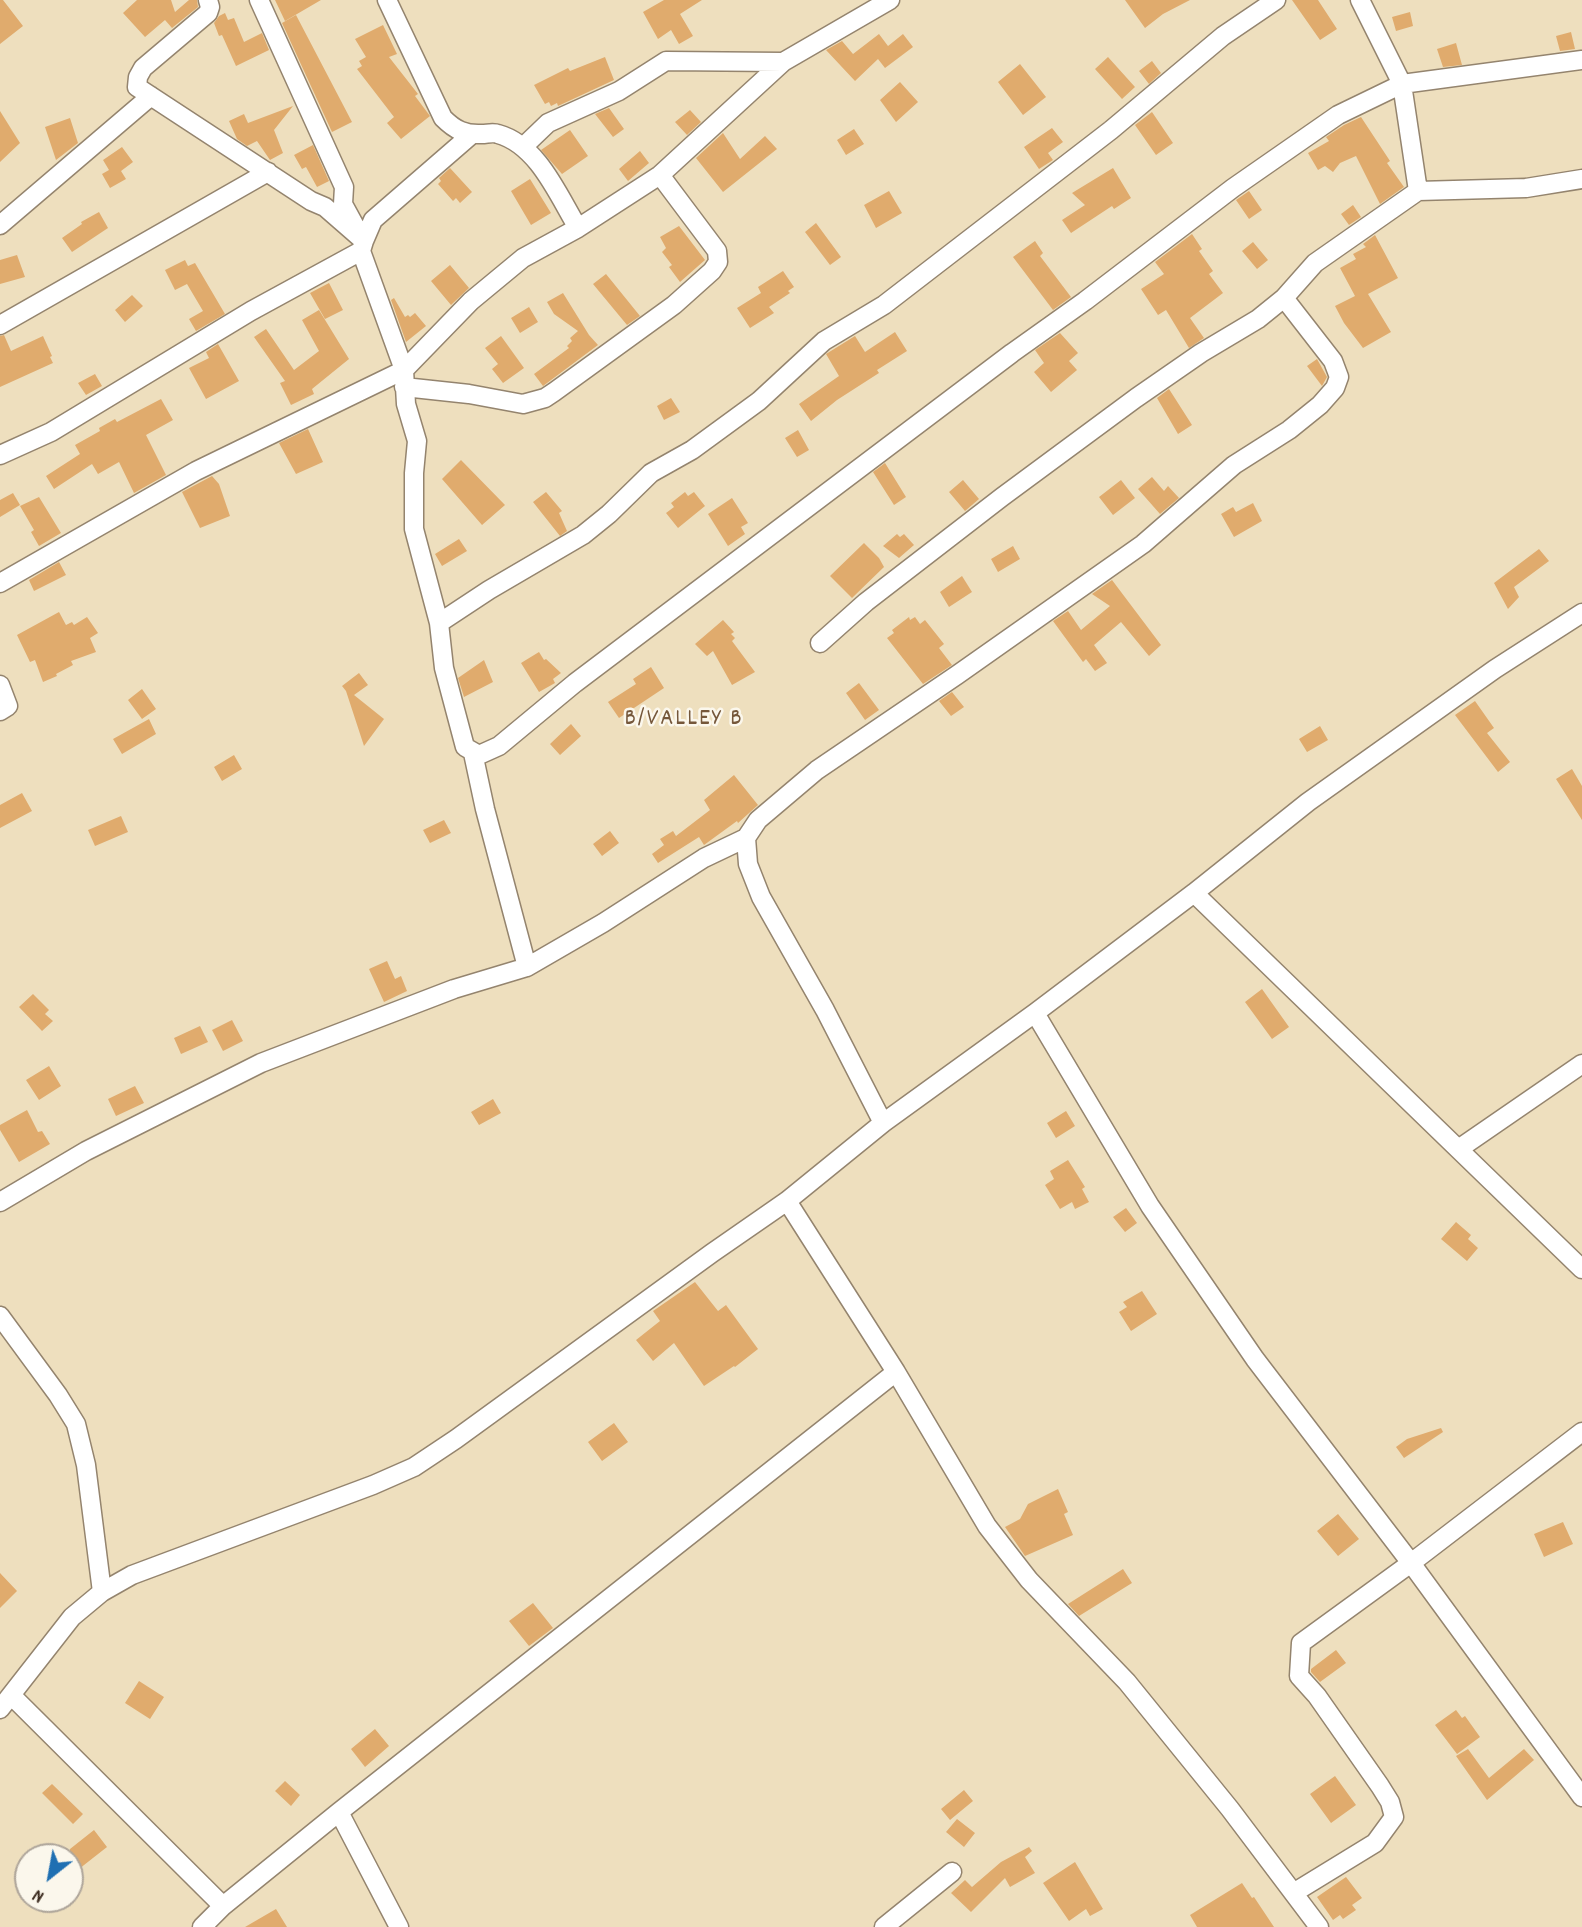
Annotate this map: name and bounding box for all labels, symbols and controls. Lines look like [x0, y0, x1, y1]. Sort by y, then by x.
district label: B/VALLEY B [626, 707, 742, 735]
north arrow [14, 1843, 84, 1913]
text: N [28, 1881, 50, 1909]

